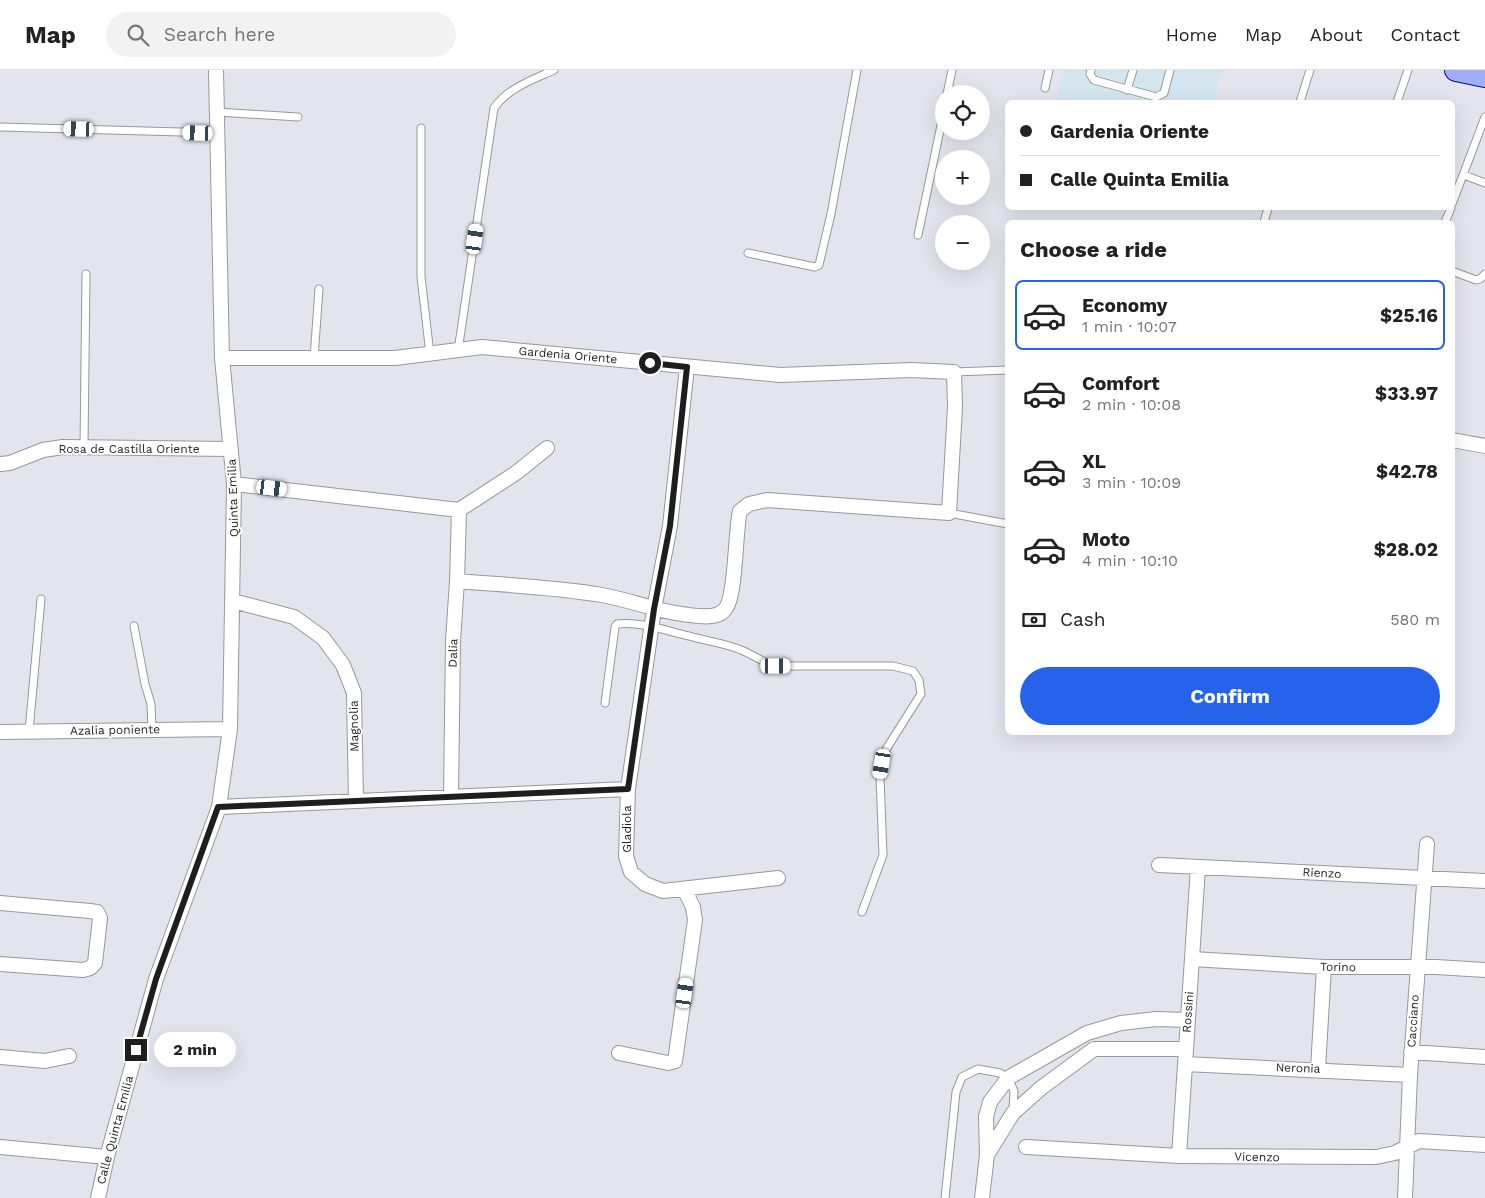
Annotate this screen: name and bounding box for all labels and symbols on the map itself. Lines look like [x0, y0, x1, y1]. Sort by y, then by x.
car [63, 121, 94, 137]
car [182, 125, 213, 141]
car [465, 223, 484, 255]
street label: Gardenia Oriente [518, 344, 618, 366]
route start [639, 352, 661, 374]
street label: Rosa de Castilla Oriente [58, 442, 200, 456]
street label: Quinta Emilia [225, 458, 241, 537]
car [256, 479, 287, 497]
street label: Dalia [445, 638, 461, 668]
car [761, 659, 791, 674]
street label: Magnolia [347, 700, 361, 752]
street label: Azalia poniente [70, 722, 160, 738]
car [872, 748, 891, 780]
street label: Gladiola [620, 805, 634, 853]
street label: Rienzo [1302, 865, 1342, 881]
street label: Torino [1320, 960, 1356, 974]
car [675, 977, 694, 1009]
street label: Rossini [1180, 991, 1196, 1033]
street label: Cacciano [1404, 994, 1422, 1048]
callout: 2 min [154, 1032, 236, 1068]
route end [125, 1039, 147, 1061]
street label: Neronia [1275, 1060, 1321, 1076]
street label: Calle Quinta Emilia [94, 1074, 136, 1186]
street label: Vicenzo [1234, 1150, 1280, 1164]

